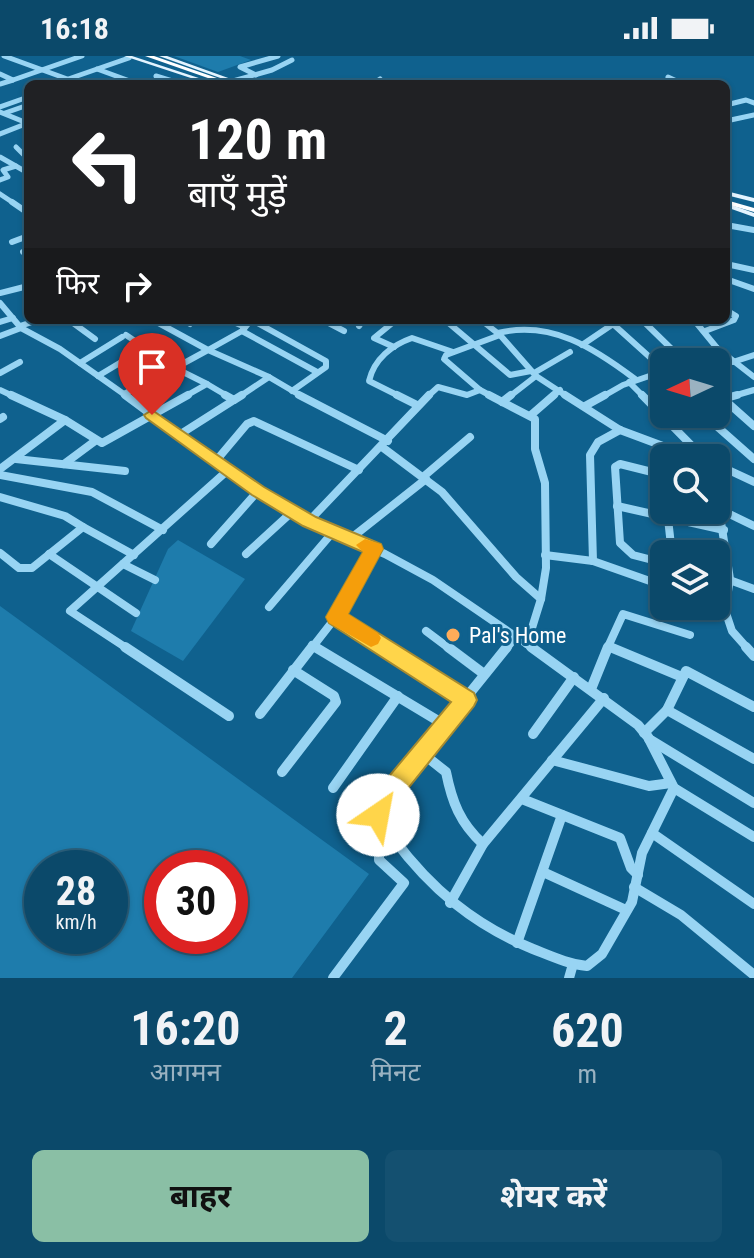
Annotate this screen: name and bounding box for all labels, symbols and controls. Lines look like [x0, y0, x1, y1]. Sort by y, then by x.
text: 16:18 [40, 11, 109, 46]
text: 120 m [188, 107, 327, 173]
icon: left [56, 112, 160, 216]
text: बाएँ मुड़ें [188, 174, 287, 216]
icon: right [115, 264, 159, 308]
text: फिर [56, 266, 99, 301]
pin [118, 333, 186, 415]
icon: arrive [130, 345, 174, 389]
north arrow [650, 348, 730, 428]
map controls [650, 348, 730, 620]
button: search [650, 444, 730, 524]
button: layers [650, 540, 730, 620]
place label: Pal's Home [469, 623, 566, 648]
marker: Pal's Home [444, 626, 462, 644]
position arrow [336, 773, 420, 857]
speed limit sign: 30 [144, 850, 248, 954]
text: 28 [56, 868, 96, 915]
text: km/h [55, 910, 97, 934]
text: 16:20 [130, 1000, 240, 1057]
text: 2 [384, 1000, 408, 1057]
text: 620 [551, 1002, 624, 1059]
text: आगमन [150, 1057, 221, 1087]
text: मिनट [371, 1057, 421, 1087]
text: m [577, 1059, 597, 1089]
button: बाहर [32, 1150, 369, 1242]
button: शेयर करें [385, 1150, 722, 1242]

